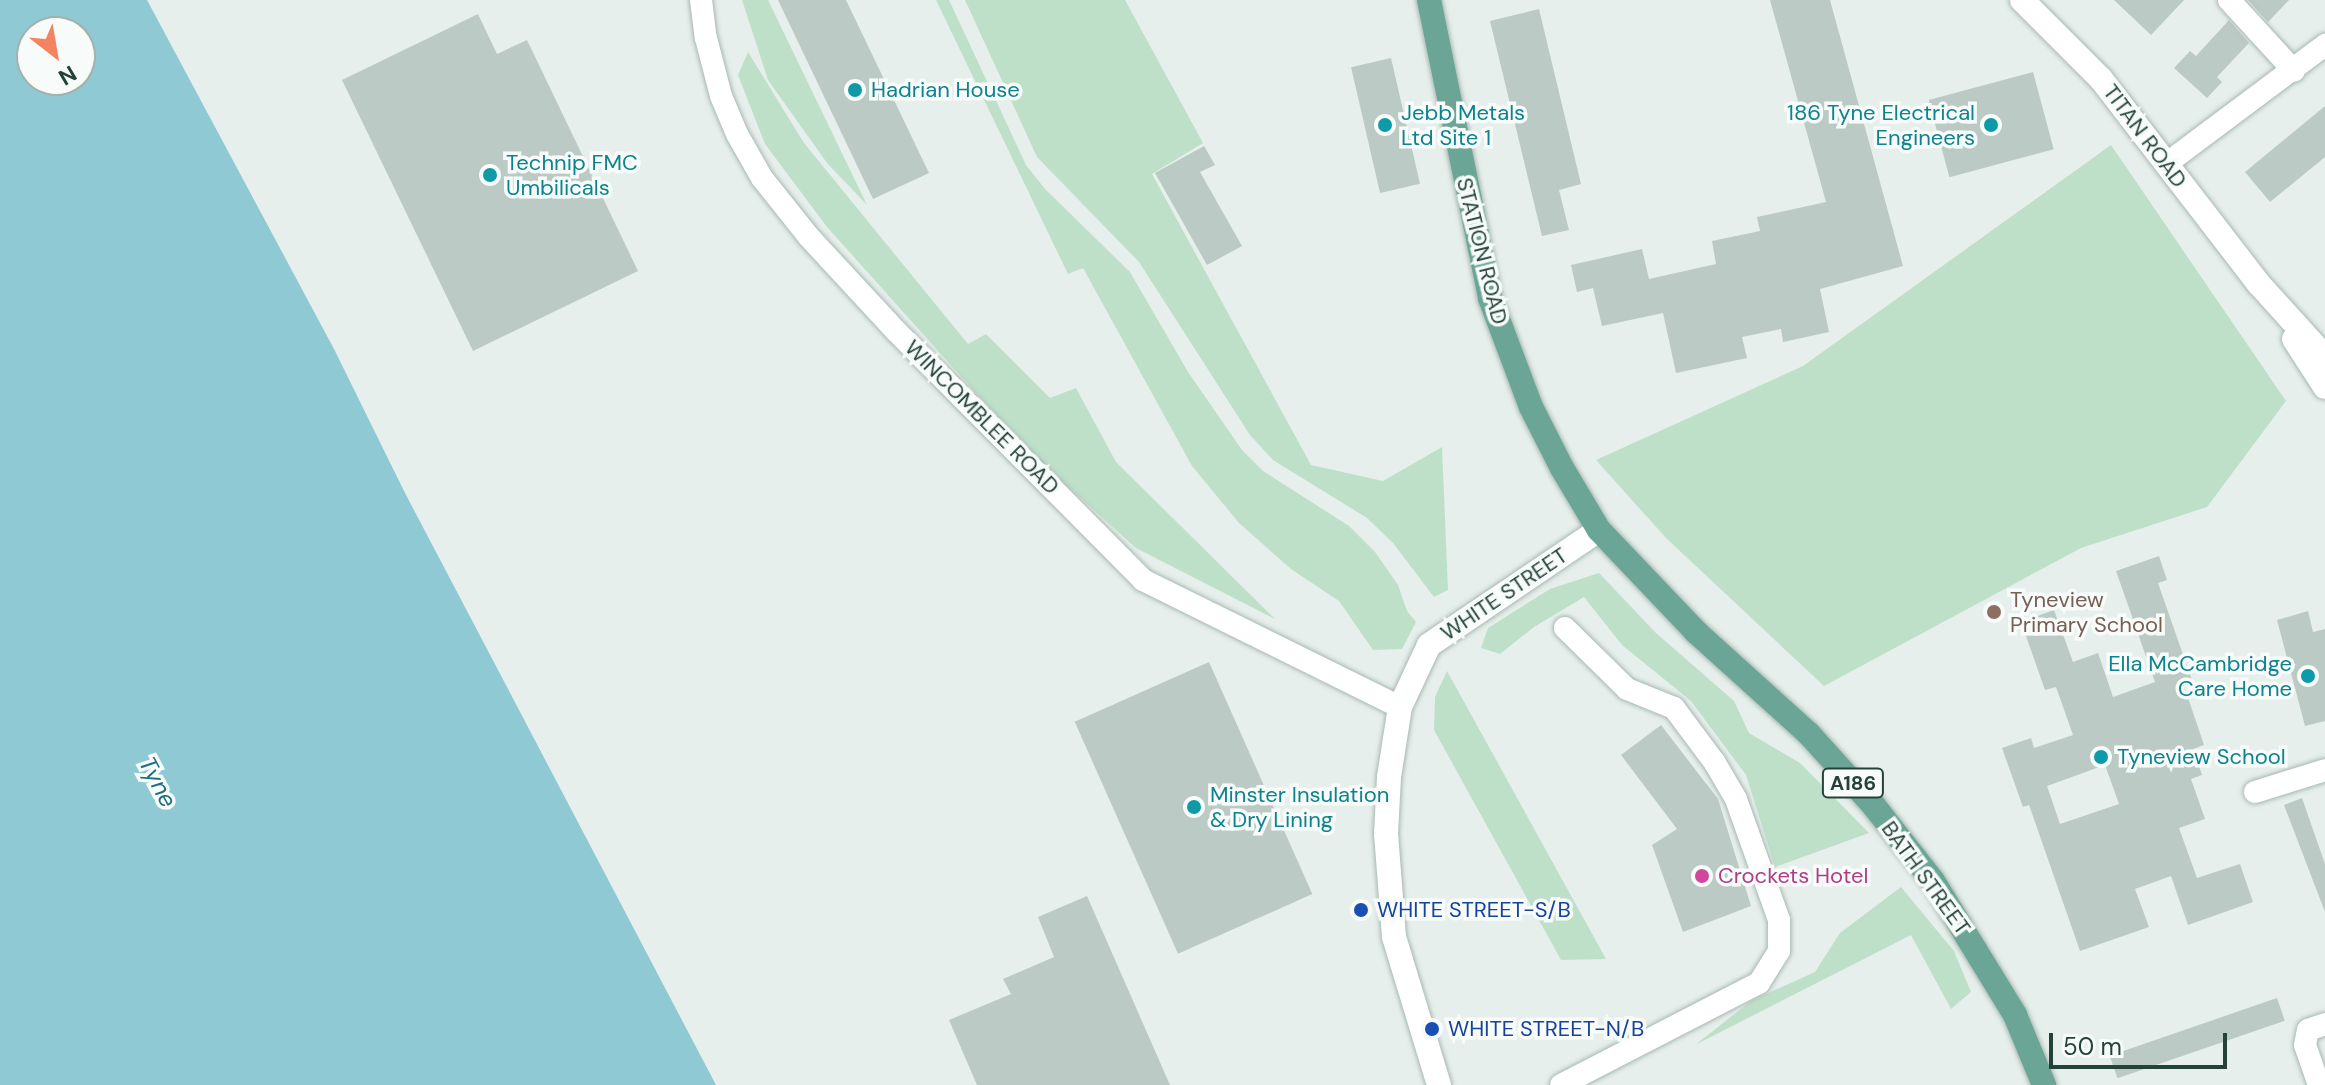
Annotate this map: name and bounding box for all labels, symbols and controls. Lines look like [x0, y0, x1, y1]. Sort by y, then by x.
north arrow [16, 16, 96, 96]
text: N [53, 59, 82, 92]
place label: Hadrian House [871, 77, 1020, 103]
street label: TITAN ROAD [2098, 79, 2192, 193]
marker: Hadrian House [846, 81, 864, 99]
place label: Jebb Metals Ltd Site 1 [1401, 99, 1525, 150]
place label: 186 Tyne Electrical Engineers [1787, 99, 1975, 150]
marker: Jebb Metals Ltd Site 1 [1376, 116, 1394, 134]
marker: 186 Tyne Electrical Engineers [1982, 116, 2000, 134]
place label: Technip FMC Umbilicals [506, 149, 638, 200]
marker: Technip FMC Umbilicals [481, 166, 499, 184]
street label: STATION ROAD [1451, 175, 1513, 327]
street label: WINCOMBLEE ROAD [899, 334, 1065, 500]
street label: WHITE STREET [1436, 542, 1572, 646]
place label: Tyneview Primary School [2010, 586, 2163, 638]
marker: Tyneview Primary School [1985, 603, 2003, 621]
place label: Ella McCambridge Care Home [2108, 650, 2292, 702]
marker: Ella McCambridge Care Home [2299, 667, 2317, 685]
place label: Tyneview School [2117, 744, 2286, 770]
marker: Tyneview School [2092, 748, 2110, 766]
water label: Tyne [133, 752, 183, 812]
road number: A186 [1821, 767, 1885, 799]
place label: Minster Insulation & Dry Lining [1210, 781, 1389, 832]
marker: Minster Insulation & Dry Lining [1185, 798, 1203, 816]
street label: BATH STREET [1876, 816, 1976, 940]
place label: Crockets Hotel [1718, 863, 1868, 889]
marker: Crockets Hotel [1693, 867, 1711, 885]
place label: WHITE STREET-S/B [1377, 897, 1571, 923]
marker: WHITE STREET-S/B [1352, 901, 1370, 919]
place label: WHITE STREET-N/B [1448, 1016, 1644, 1042]
scale bar [2053, 1017, 2231, 1067]
marker: WHITE STREET-N/B [1423, 1020, 1441, 1038]
text: 50 m [2063, 1031, 2122, 1062]

